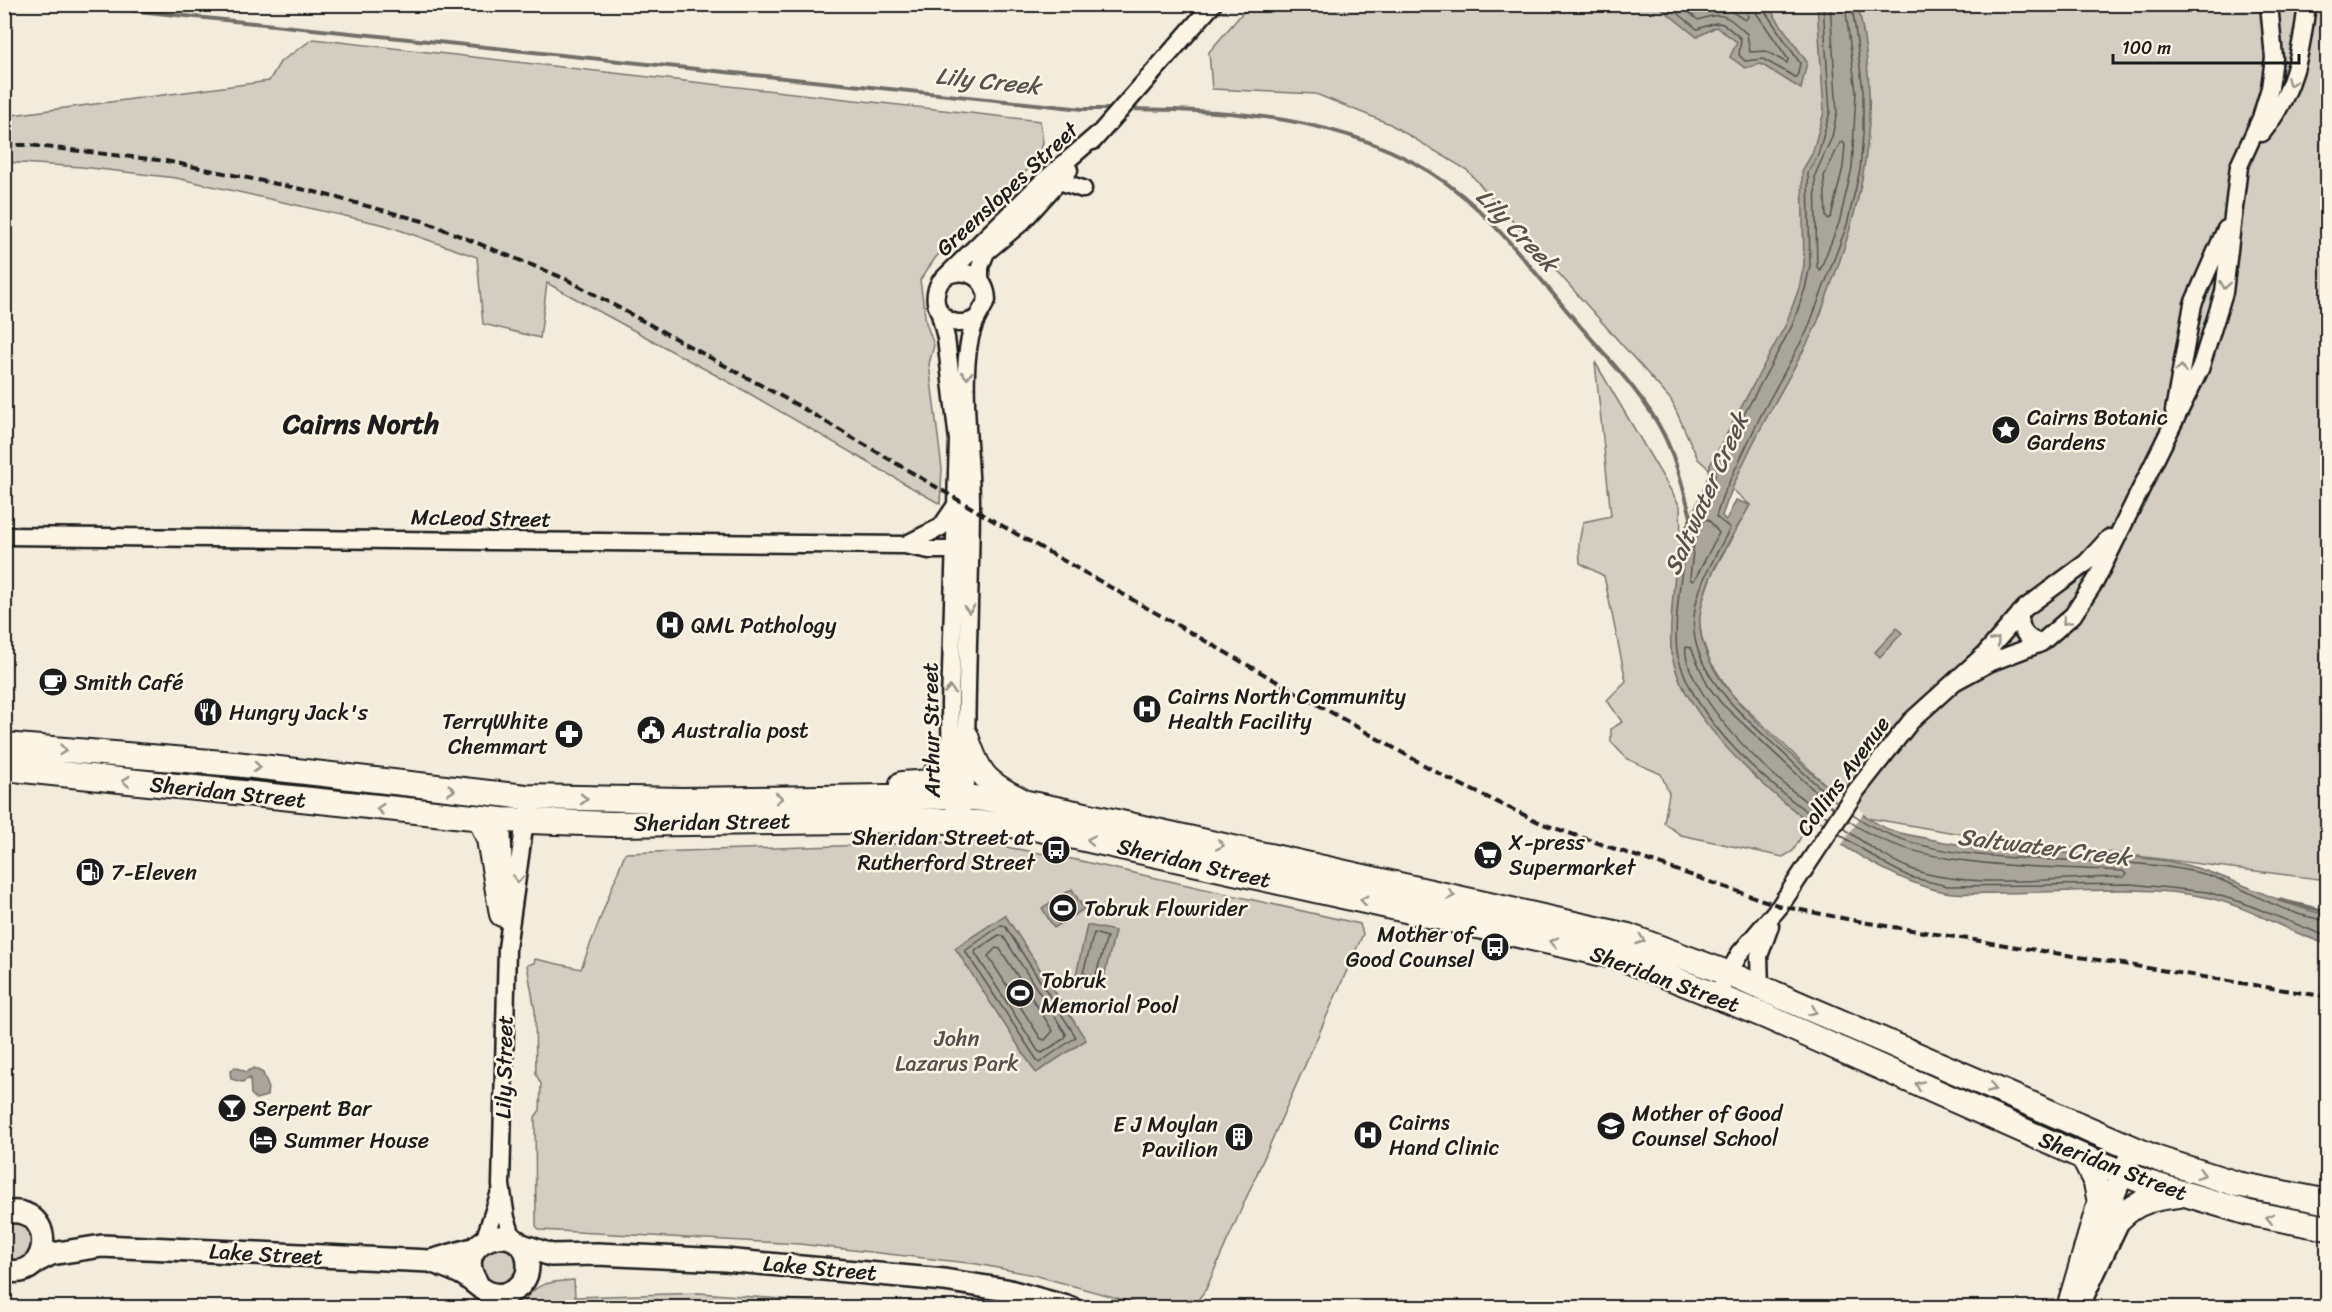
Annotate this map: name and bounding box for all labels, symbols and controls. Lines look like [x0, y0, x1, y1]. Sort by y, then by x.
scale bar [2113, 27, 2299, 65]
text: 100 m [2122, 32, 2171, 64]
water label: Lily Creek [934, 55, 1045, 108]
one-way arrow [2287, 76, 2299, 87]
street label: Greenslopes Street [926, 111, 1089, 266]
water label: Lily Creek [1466, 178, 1571, 285]
one-way arrow [2219, 280, 2231, 289]
one-way arrow [2174, 365, 2186, 374]
one-way arrow [961, 370, 973, 379]
place label: Cairns Botanic Gardens [2027, 398, 2168, 462]
district label: Cairns North [282, 399, 439, 448]
water label: Saltwater Creek [1652, 403, 1762, 582]
place icon: Cairns Botanic Gardens [1990, 414, 2022, 446]
street label: McLeod Street [411, 497, 552, 539]
one-way arrow [963, 604, 975, 613]
place label: QML Pathology [691, 606, 837, 645]
hospital icon: QML Pathology [654, 609, 686, 641]
one-way arrow [2063, 614, 2074, 625]
one-way arrow [1989, 637, 2000, 648]
street label: Arthur Street [910, 662, 952, 799]
place label: Smith Café [74, 663, 183, 702]
cafe icon: Smith Café [37, 666, 69, 698]
place label: Cairns North Community Health Facility [1168, 677, 1407, 741]
one-way arrow [944, 685, 957, 694]
place label: Hungry Jack's [229, 693, 369, 732]
hospital icon: Cairns North Community Health Facility [1131, 693, 1163, 725]
restaurant icon: Hungry Jack's [192, 696, 224, 728]
place label: TerryWhite Chemmart [442, 702, 548, 766]
street label: Collins Avenue [1786, 707, 1900, 845]
place label: Australia post [671, 711, 809, 750]
public building icon: Australia post [635, 714, 667, 746]
pharmacy icon: TerryWhite Chemmart [553, 718, 585, 750]
one-way arrow [58, 743, 67, 756]
one-way arrow [252, 760, 262, 773]
street label: Sheridan Street [148, 764, 308, 820]
one-way arrow [121, 775, 130, 788]
one-way arrow [446, 783, 455, 795]
one-way arrow [580, 792, 589, 805]
one-way arrow [775, 792, 784, 804]
street label: Sheridan Street [633, 801, 791, 843]
one-way arrow [375, 803, 384, 816]
water label: Saltwater Creek [1955, 816, 2136, 879]
place label: Sheridan Street at Rutherford Street [852, 818, 1036, 882]
place label: X-press Supermarket [1508, 823, 1637, 887]
street label: Sheridan Street [1113, 826, 1275, 900]
bus stop icon: Sheridan Street at Rutherford Street [1040, 834, 1072, 866]
one-way arrow [1087, 834, 1097, 847]
one-way arrow [1215, 837, 1225, 850]
supermarket icon: X-press Supermarket [1472, 839, 1504, 871]
place label: 7-Eleven [111, 853, 197, 892]
fuel station icon: 7-Eleven [74, 856, 106, 888]
one-way arrow [513, 874, 525, 884]
one-way arrow [1446, 888, 1456, 901]
place label: Tobruk Flowrider [1084, 889, 1249, 928]
sports icon: Tobruk Flowrider [1047, 892, 1079, 924]
one-way arrow [1359, 895, 1369, 908]
place label: Mother of Good Counsel [1346, 915, 1477, 979]
bus stop icon: Mother of Good Counsel [1479, 931, 1511, 963]
one-way arrow [1635, 933, 1646, 946]
street label: Sheridan Street [1585, 934, 1746, 1024]
one-way arrow [1549, 936, 1559, 949]
place label: Tobruk Memorial Pool [1041, 961, 1179, 1025]
sports icon: Tobruk Memorial Pool [1004, 977, 1036, 1009]
one-way arrow [1807, 1004, 1818, 1016]
street label: Lily Street [484, 1014, 524, 1119]
park label: John Lazarus Park [895, 1019, 1019, 1083]
one-way arrow [1914, 1080, 1925, 1092]
one-way arrow [1986, 1081, 1997, 1093]
place label: Serpent Bar [253, 1089, 373, 1128]
bar icon: Serpent Bar [216, 1092, 248, 1124]
place label: Mother of Good Counsel School [1632, 1094, 1784, 1158]
place label: Cairns Hand Clinic [1389, 1103, 1500, 1167]
place label: E J Moylan Pavilion [1113, 1105, 1218, 1169]
school or university icon: Mother of Good Counsel School [1595, 1110, 1627, 1142]
hospital icon: Cairns Hand Clinic [1352, 1119, 1384, 1151]
street label: Sheridan Street [2033, 1120, 2193, 1212]
place label: Summer House [284, 1121, 429, 1160]
building icon: E J Moylan Pavilion [1223, 1121, 1255, 1153]
hotel icon: Summer House [247, 1124, 279, 1156]
one-way arrow [2195, 1167, 2206, 1179]
one-way arrow [2265, 1212, 2275, 1225]
street label: Lake Street [208, 1232, 324, 1276]
street label: Lake Street [762, 1244, 879, 1292]

